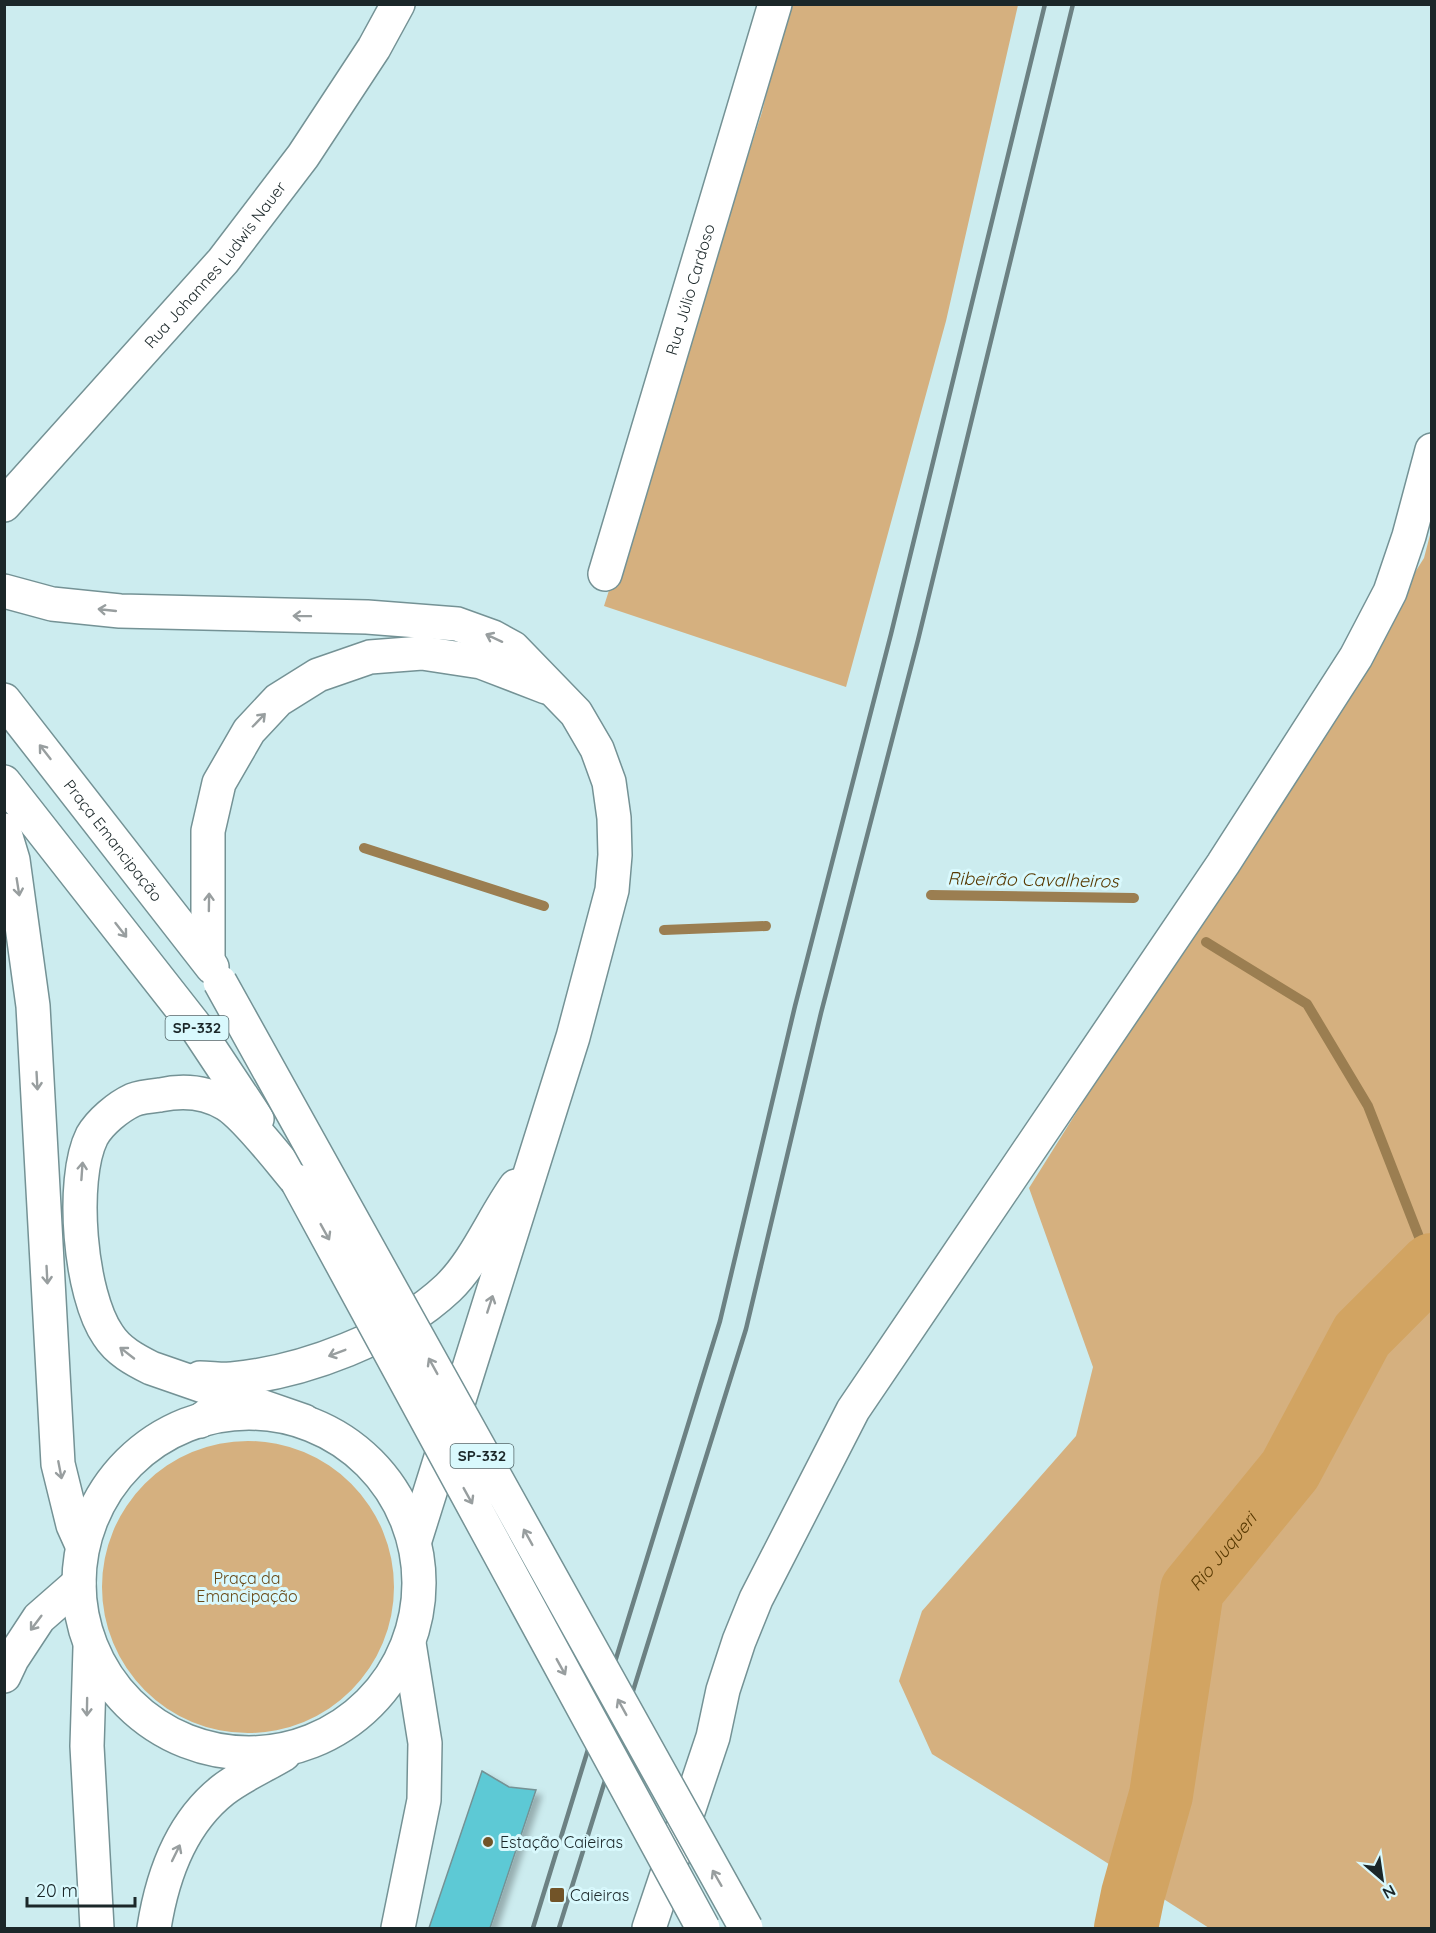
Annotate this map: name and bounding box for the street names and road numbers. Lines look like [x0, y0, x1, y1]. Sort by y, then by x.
street label: Rua Johannes Ludwis Nauer [140, 177, 290, 352]
street label: Rua Júlio Cardoso [661, 222, 719, 357]
street label: Praça Emancipação [60, 775, 167, 905]
road number: SP-332 [166, 1016, 228, 1040]
road number: SP-332 [450, 1444, 514, 1468]

